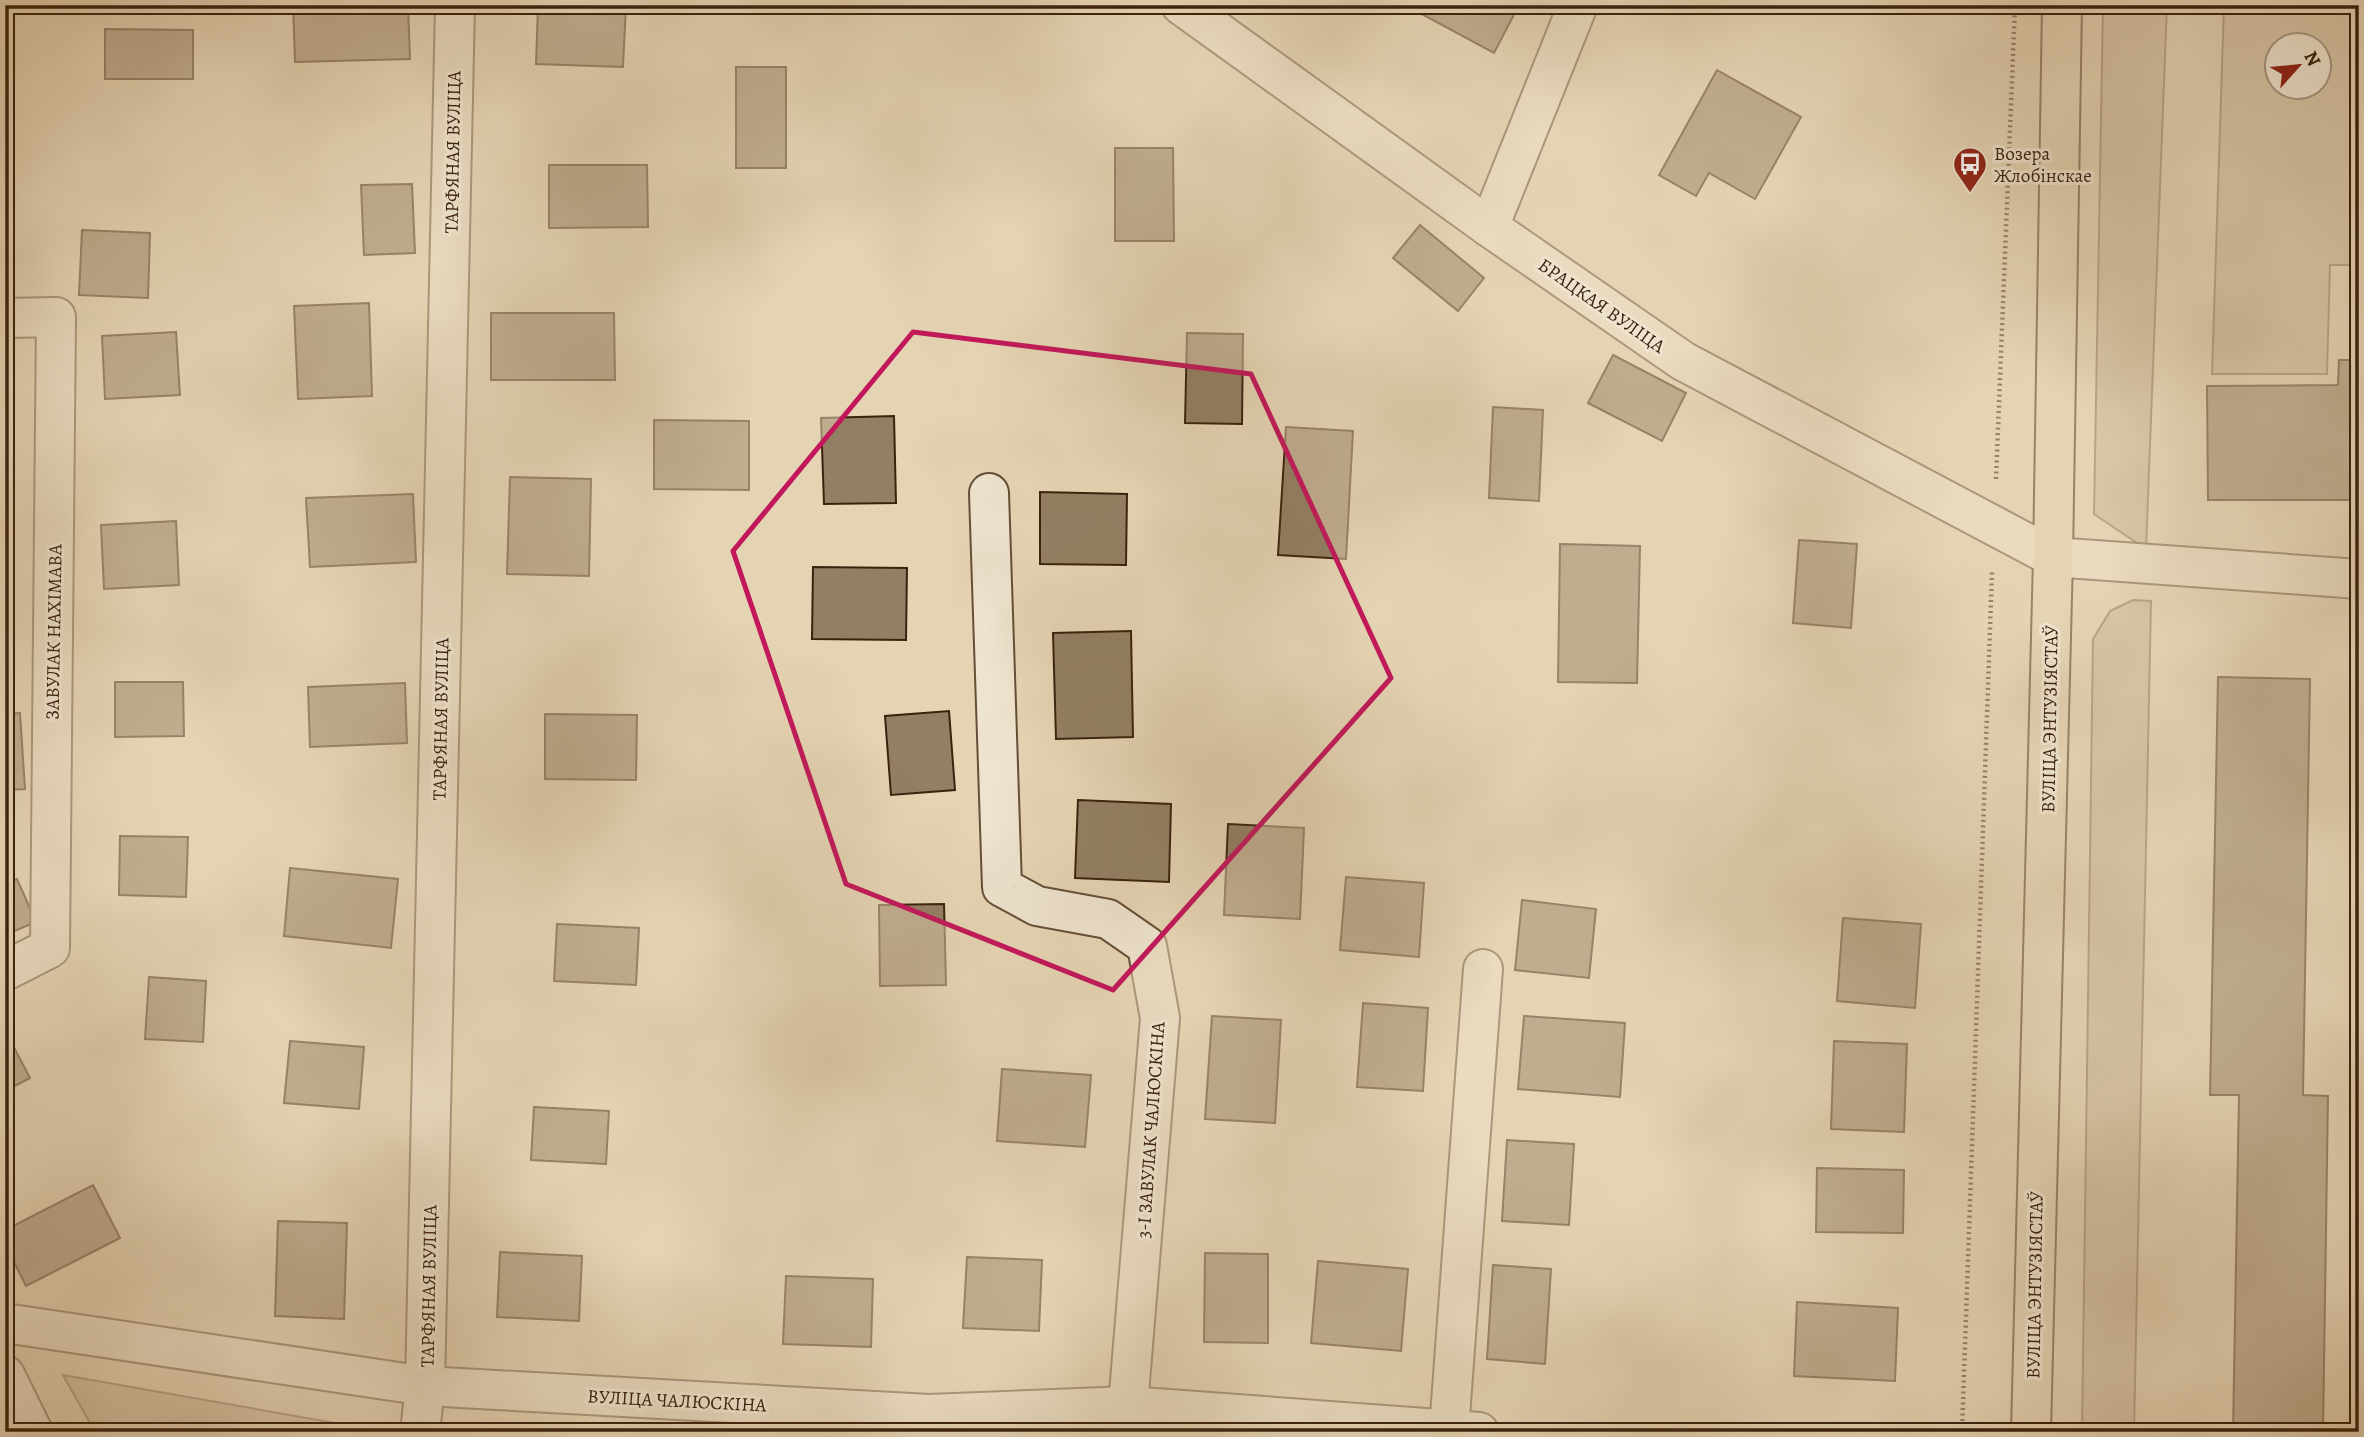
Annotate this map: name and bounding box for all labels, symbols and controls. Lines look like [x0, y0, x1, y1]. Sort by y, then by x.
north arrow [2262, 32, 2332, 102]
text: N [2298, 47, 2327, 71]
street label: ТАРФЯНАЯ ВУЛІЦА [439, 70, 467, 233]
place label: Возера Жлобінскае [1994, 141, 2092, 189]
bus stop icon: Возера Жлобінскае [1951, 145, 1989, 194]
street label: БРАЦКАЯ ВУЛІЦА [1533, 252, 1671, 360]
street label: ЗАВУЛАК НАХІМАВА [39, 543, 69, 720]
street label: ВУЛІЦА ЭНТУЗІЯСТАЎ [2035, 625, 2065, 813]
street label: ТАРФЯНАЯ ВУЛІЦА [427, 637, 455, 800]
street label: 3-І ЗАВУЛАК ЧАЛЮСКІНА [1130, 1020, 1172, 1239]
street label: ВУЛІЦА ЭНТУЗІЯСТАЎ [2020, 1191, 2050, 1379]
street label: ТАРФЯНАЯ ВУЛІЦА [415, 1204, 443, 1367]
street label: ВУЛІЦА ЧАЛЮСКІНА [587, 1383, 768, 1419]

